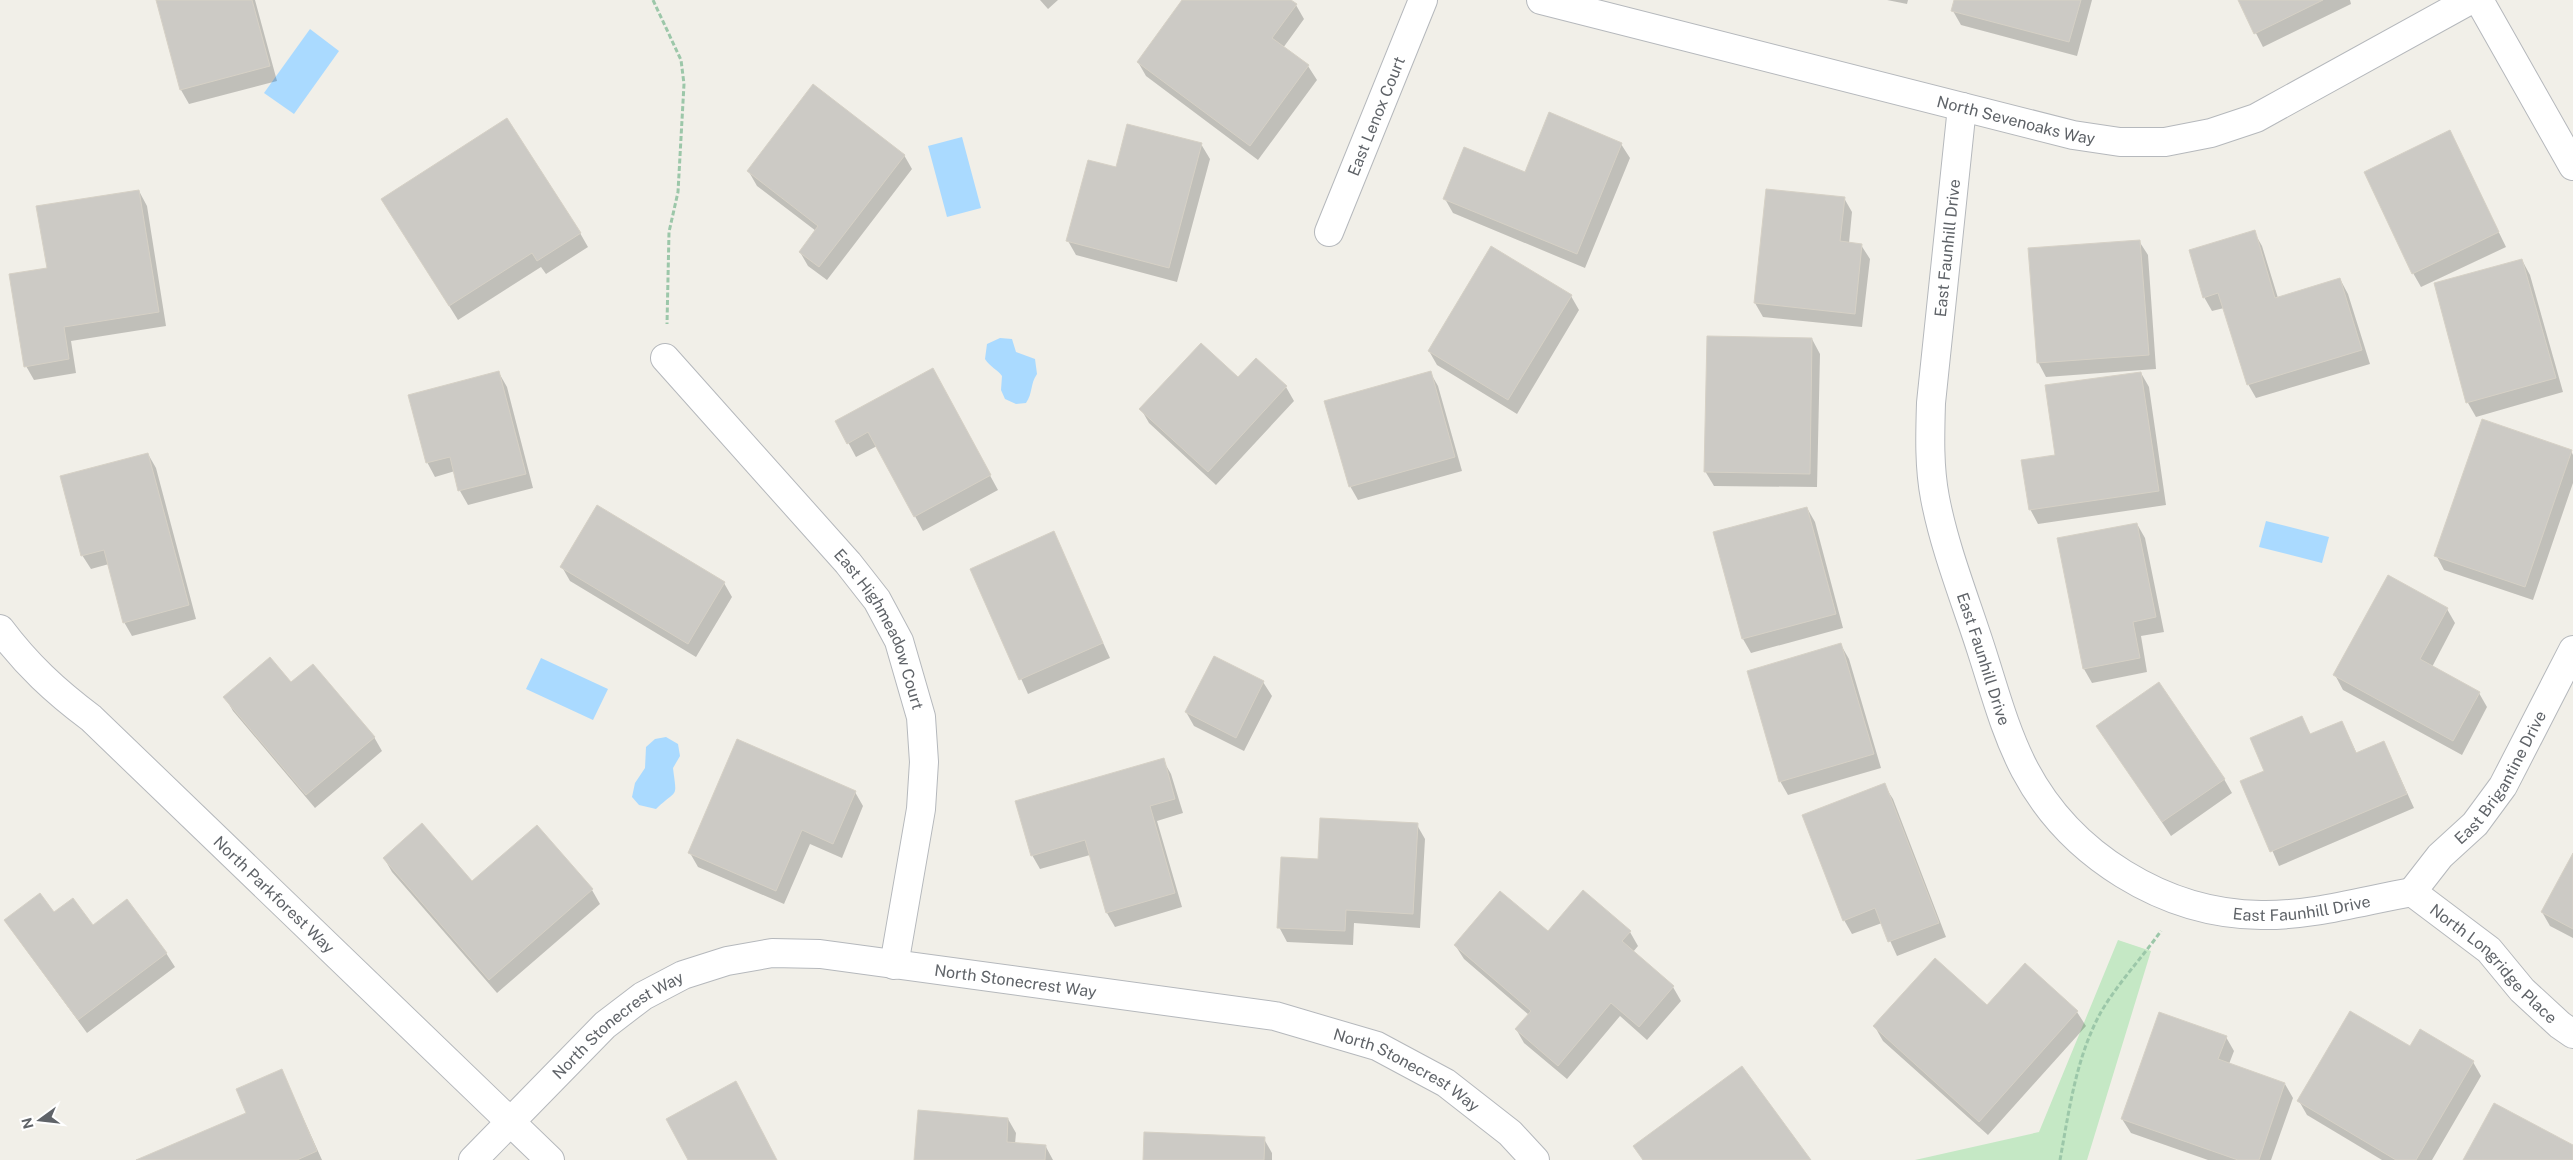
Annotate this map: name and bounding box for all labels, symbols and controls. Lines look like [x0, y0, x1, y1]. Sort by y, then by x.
street label: East Lenox Court [1344, 54, 1409, 179]
street label: North Sevenoaks Way [1935, 92, 2097, 148]
street label: East Faunhill Drive [1931, 178, 1964, 318]
street label: East Highmeadow Court [830, 545, 927, 712]
street label: East Faunhill Drive [1953, 590, 2014, 728]
street label: East Brigantine Drive [2451, 707, 2550, 848]
street label: North Parkforest Way [209, 832, 339, 958]
street label: East Faunhill Drive [2232, 892, 2372, 925]
street label: North Longridge Place [2426, 900, 2561, 1028]
street label: North Stonecrest Way [933, 961, 1098, 1002]
street label: North Stonecrest Way [549, 967, 687, 1083]
street label: North Stonecrest Way [1331, 1025, 1484, 1116]
north arrow [15, 1095, 65, 1145]
text: N [18, 1116, 37, 1131]

